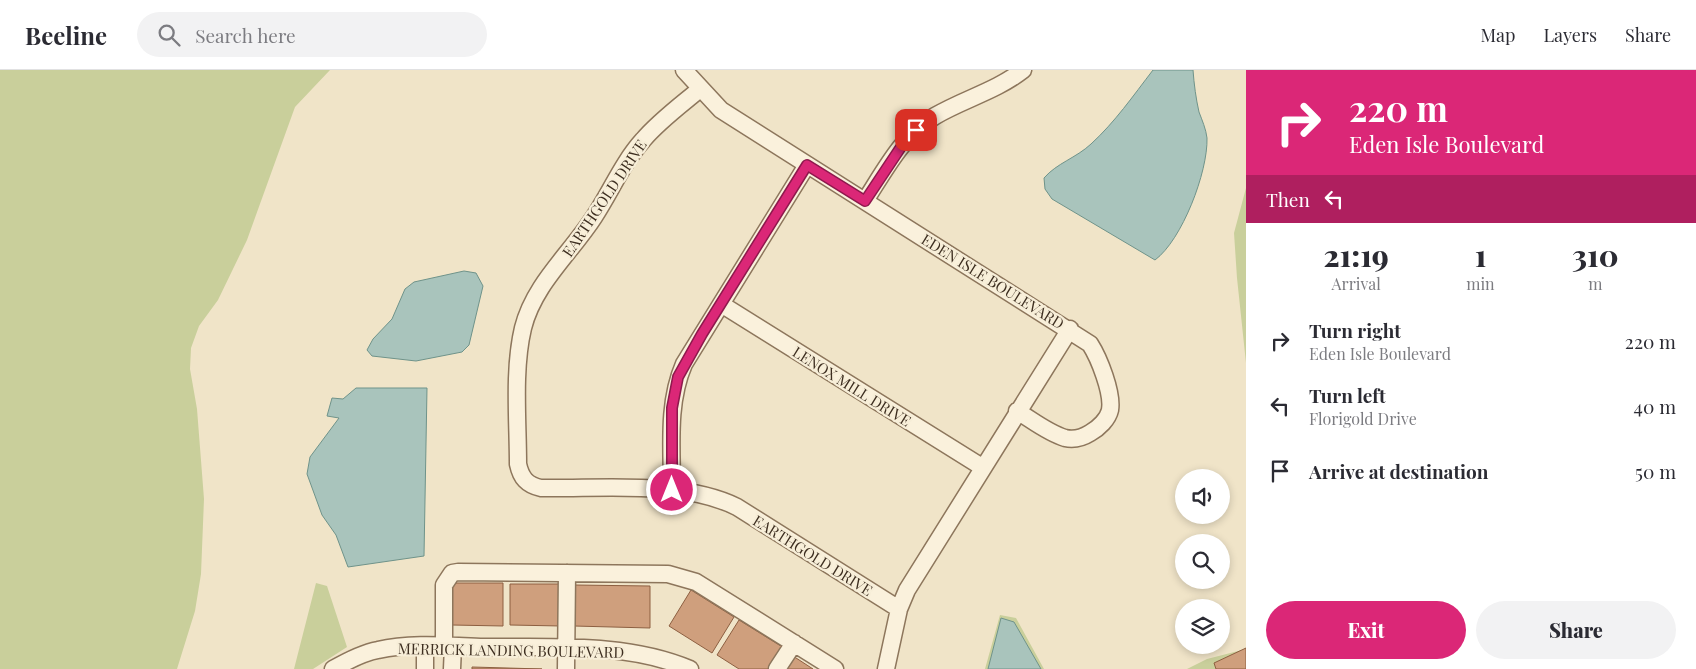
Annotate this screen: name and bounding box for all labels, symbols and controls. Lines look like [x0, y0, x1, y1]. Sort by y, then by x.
search box [137, 12, 487, 57]
text: Beeline [25, 19, 107, 51]
icon: search [155, 21, 183, 49]
text: Search here [195, 22, 296, 48]
text: Map [1480, 23, 1515, 47]
text: Layers [1543, 23, 1597, 47]
text: Share [1625, 23, 1671, 47]
text: 220 m [1349, 84, 1448, 131]
icon: right [1266, 90, 1331, 155]
pin [895, 109, 937, 151]
icon: arrive [902, 116, 930, 144]
text: Eden Isle Boulevard [1349, 129, 1544, 159]
street label: EARTHGOLD DRIVE [557, 135, 651, 261]
icon: left [1320, 185, 1348, 213]
text: Then [1266, 186, 1310, 212]
street label: EDEN ISLE BOULEVARD [918, 229, 1068, 333]
text: 21:19 [1323, 235, 1389, 275]
text: 1 [1475, 235, 1486, 275]
text: 310 [1572, 235, 1619, 275]
text: Arrival [1331, 273, 1381, 294]
text: min [1466, 273, 1495, 294]
text: m [1588, 273, 1602, 294]
text: Turn right [1309, 317, 1401, 343]
icon: right [1266, 327, 1294, 355]
text: 220 m [1625, 328, 1676, 354]
street label: LENOX MILL DRIVE [789, 342, 915, 430]
text: Eden Isle Boulevard [1309, 343, 1451, 364]
text: Turn left [1309, 382, 1386, 408]
icon: left [1266, 392, 1294, 420]
text: 40 m [1634, 393, 1676, 419]
text: Florigold Drive [1309, 408, 1417, 429]
icon: arrive [1266, 457, 1294, 485]
text: Arrive at destination [1309, 458, 1489, 484]
text: 50 m [1635, 458, 1676, 484]
position arrow [645, 463, 697, 515]
map controls [1175, 469, 1230, 654]
button: sound [1175, 469, 1230, 524]
street label: EARTHGOLD DRIVE [749, 510, 877, 600]
button: search [1175, 534, 1230, 589]
button: layers [1175, 599, 1230, 654]
button: Exit [1266, 601, 1466, 659]
button: Share [1476, 601, 1676, 659]
street label: MERRICK LANDING BOULEVARD [398, 638, 624, 662]

